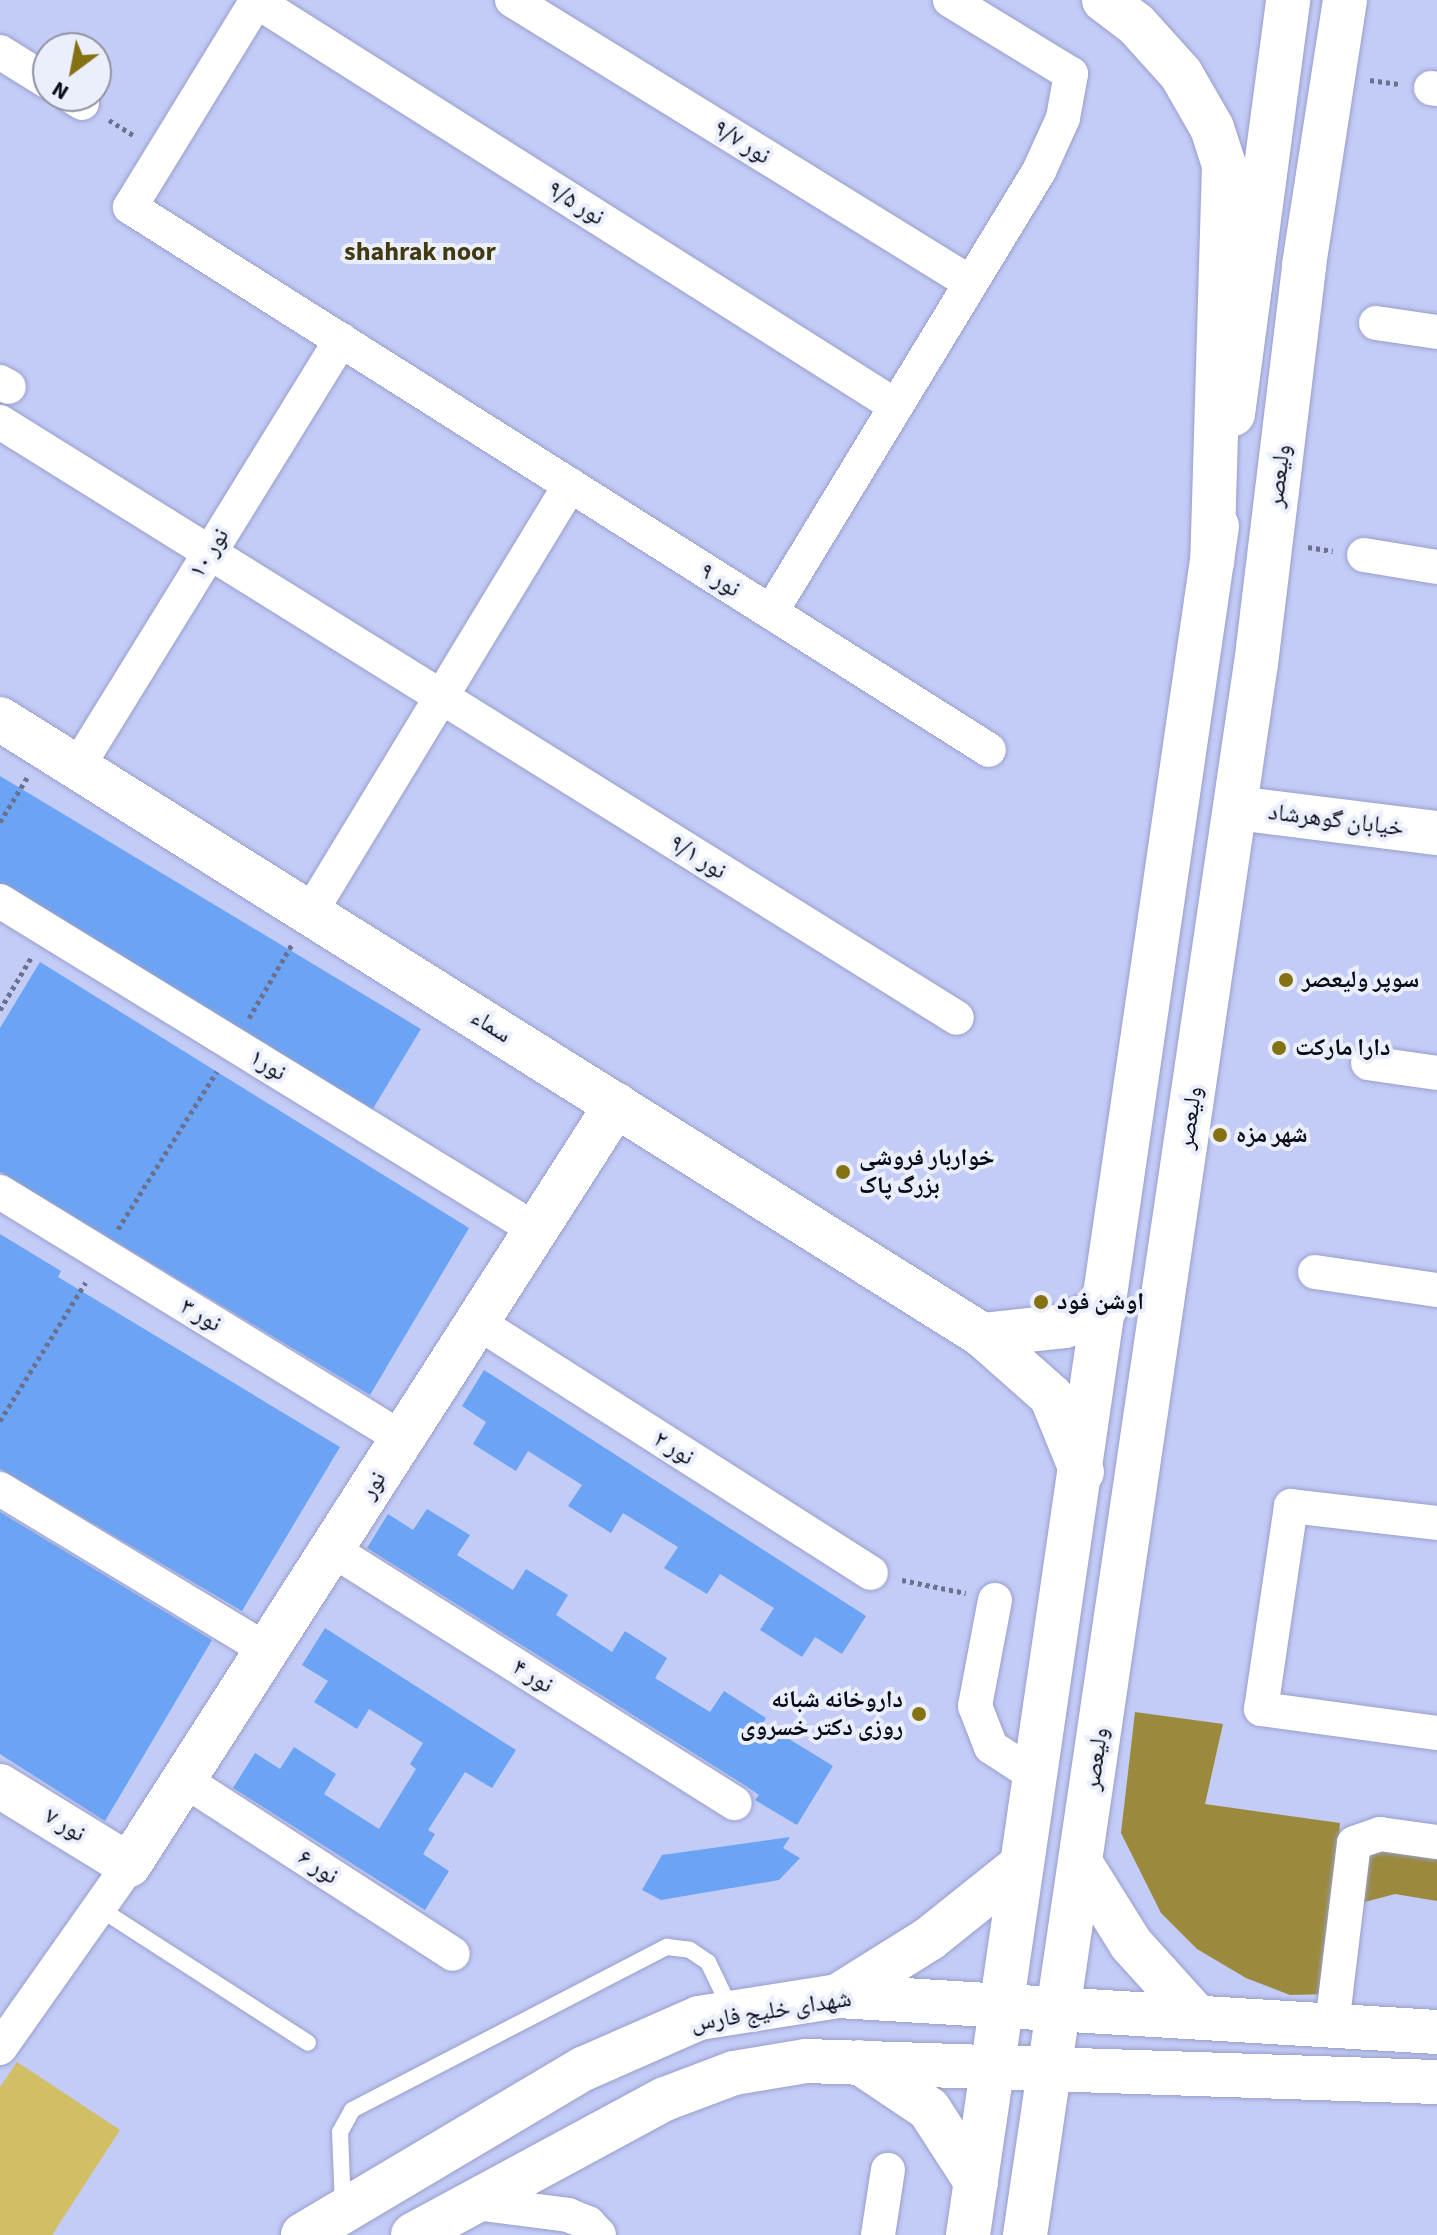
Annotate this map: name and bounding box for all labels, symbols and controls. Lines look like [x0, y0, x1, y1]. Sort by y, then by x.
north arrow [32, 32, 112, 112]
text: N [46, 73, 75, 108]
street label: نور ۹/۷ [708, 113, 776, 171]
street label: نور ۹/۵ [542, 174, 610, 232]
district label: shahrak noor [344, 236, 496, 268]
street label: ولیعصر [1261, 443, 1297, 509]
street label: نور ۱۰ [183, 523, 235, 583]
street label: نور ۹ [694, 556, 746, 604]
street label: خیابان گوهرشاد [1267, 797, 1405, 843]
street label: نور ۹/۱ [664, 828, 732, 886]
place label: سوپر ولیعصر [1302, 966, 1419, 994]
marker: سوپر ولیعصر [1277, 971, 1295, 989]
street label: سماء [465, 1003, 517, 1049]
place label: دارا مارکت [1295, 1034, 1390, 1062]
marker: دارا مارکت [1270, 1039, 1288, 1057]
street label: نور۱ [244, 1043, 292, 1087]
street label: ولیعصر [1171, 1085, 1209, 1151]
place label: شهر مزه [1236, 1121, 1308, 1149]
marker: شهر مزه [1211, 1126, 1229, 1144]
place label: خواربار فروشی بزرگ پاک [859, 1144, 995, 1200]
marker: خواربار فروشی بزرگ پاک [834, 1163, 852, 1181]
place label: اوشن فود [1057, 1288, 1144, 1316]
street label: نور ۳ [175, 1292, 227, 1338]
marker: اوشن فود [1032, 1293, 1050, 1311]
street label: نور ۲ [648, 1424, 700, 1472]
street label: نور [354, 1466, 392, 1504]
street label: نور ۴ [507, 1652, 559, 1700]
place label: داروخانه شبانه روزی دکتر خسروی [740, 1686, 903, 1742]
marker: داروخانه شبانه روزی دکتر خسروی [910, 1705, 928, 1723]
street label: ولیعصر [1077, 1726, 1115, 1792]
street label: نور ۷ [39, 1802, 91, 1848]
street label: نور ۶ [292, 1843, 344, 1891]
street label: شهدای خلیج فارس [689, 1984, 853, 2038]

